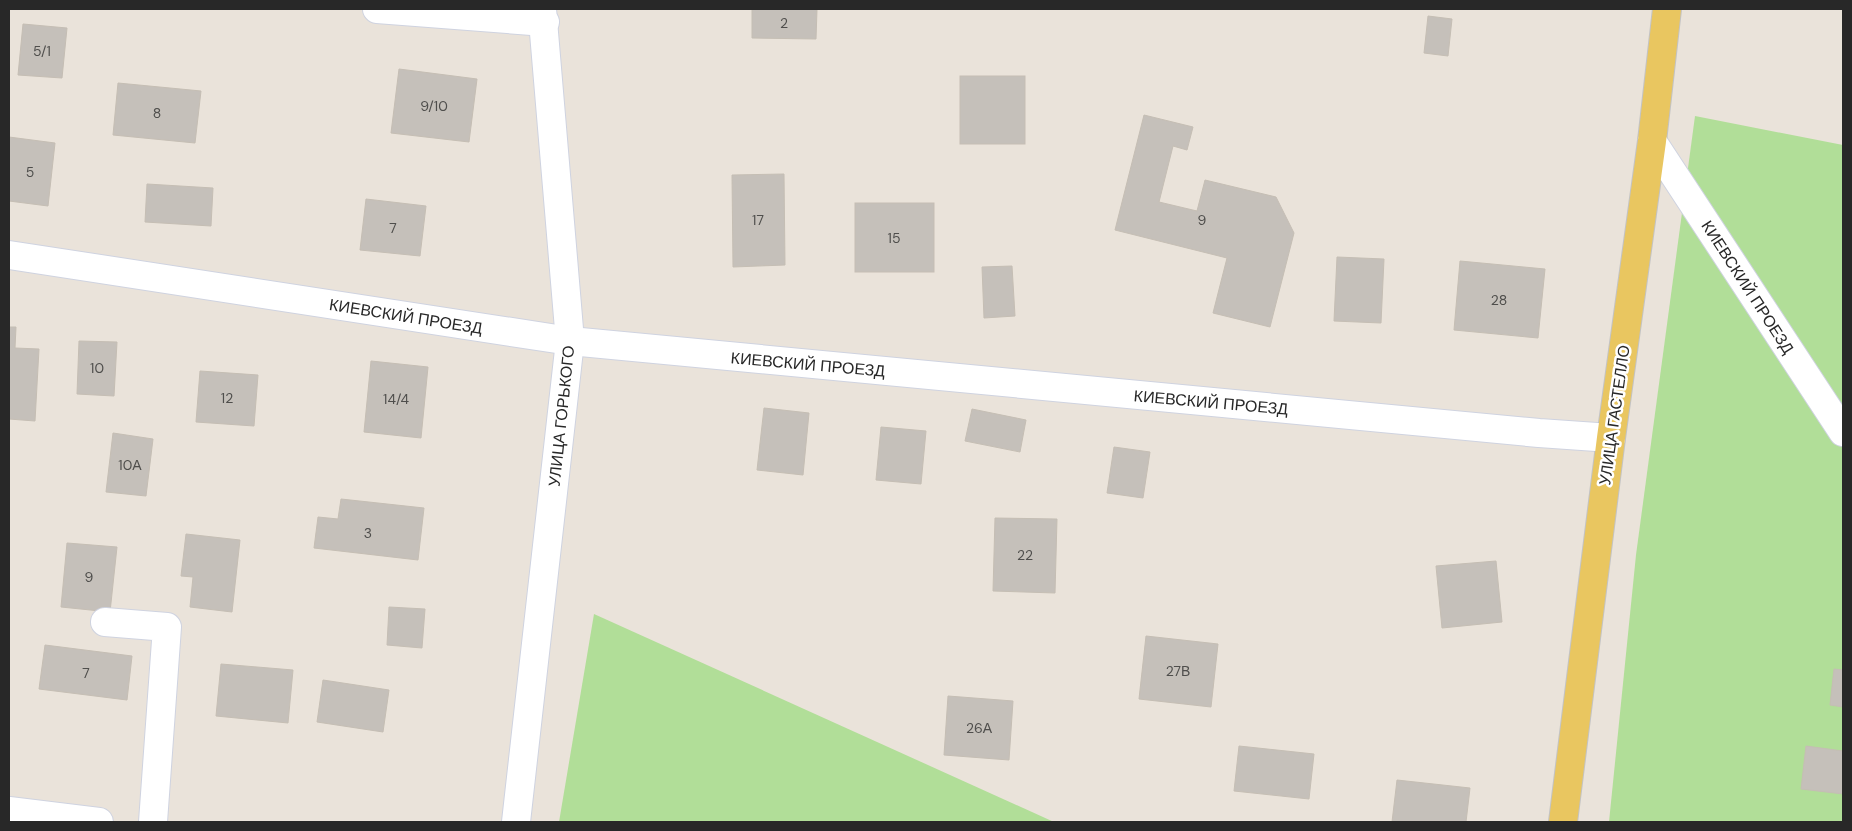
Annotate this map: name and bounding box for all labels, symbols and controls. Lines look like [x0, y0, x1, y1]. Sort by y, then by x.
house number: 2 [780, 14, 788, 32]
house number: 5/1 [33, 42, 51, 60]
house number: 9/10 [420, 97, 448, 115]
house number: 8 [153, 104, 161, 122]
house number: 5 [26, 163, 34, 181]
house number: 17 [752, 211, 764, 229]
house number: 9 [1198, 211, 1207, 229]
street label: КИЕВСКИЙ ПРОЕЗД [1697, 217, 1799, 358]
house number: 7 [389, 219, 397, 237]
house number: 15 [888, 229, 900, 247]
house number: 28 [1491, 291, 1507, 309]
street label: КИЕВСКИЙ ПРОЕЗД [328, 294, 484, 339]
street label: УЛИЦА ГАСТЕЛЛО [1594, 344, 1635, 486]
street label: УЛИЦА ГОРЬКОГО [544, 345, 579, 488]
street label: КИЕВСКИЙ ПРОЕЗД [730, 347, 886, 382]
house number: 10 [90, 359, 104, 377]
street label: КИЕВСКИЙ ПРОЕЗД [1133, 385, 1289, 420]
house number: 12 [221, 389, 233, 407]
house number: 14/4 [383, 390, 409, 408]
house number: 10А [118, 456, 142, 474]
house number: 3 [364, 524, 372, 542]
house number: 22 [1017, 546, 1033, 564]
house number: 9 [85, 568, 94, 586]
house number: 27В [1166, 662, 1190, 680]
house number: 7 [82, 664, 90, 682]
house number: 26А [966, 719, 993, 737]

